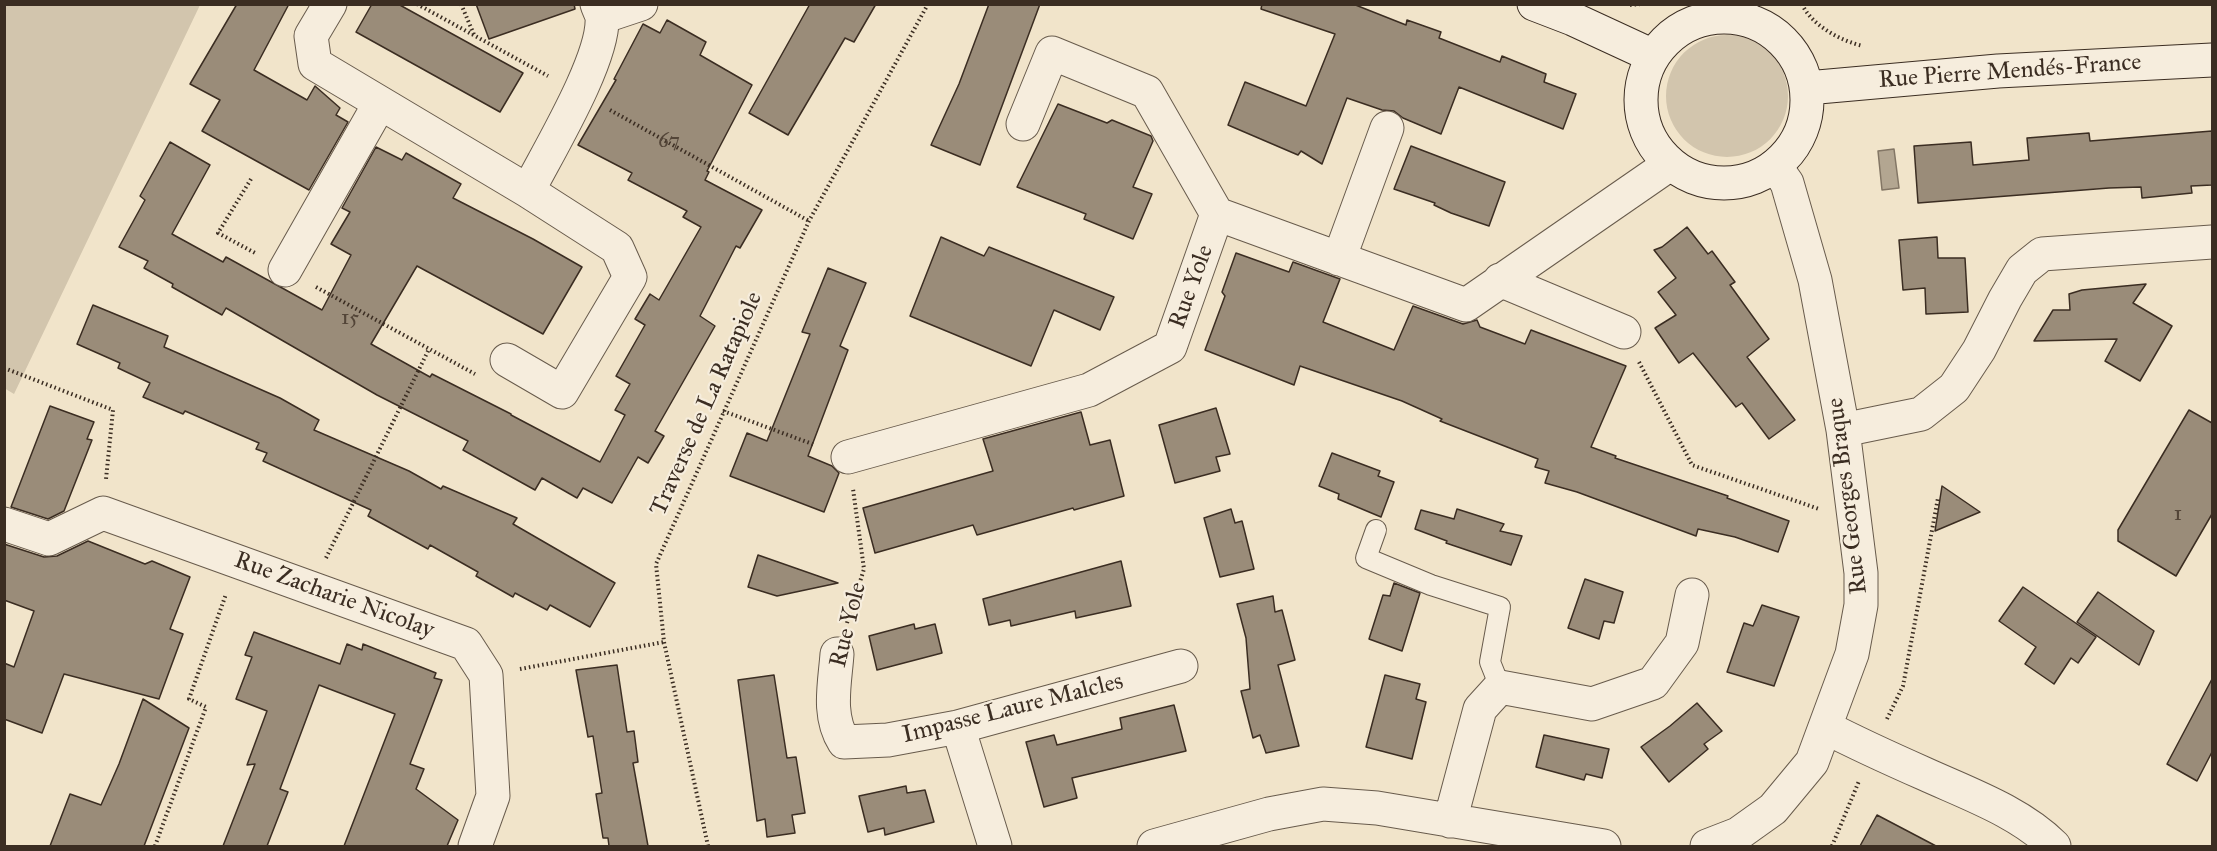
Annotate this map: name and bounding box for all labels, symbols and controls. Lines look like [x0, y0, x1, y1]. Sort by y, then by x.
street label: Rue Pierre Mendés-France [1878, 48, 2142, 96]
house number: 67 [658, 129, 680, 155]
street label: Rue Yole [1164, 241, 1220, 333]
street label: Traverse de La Ratapiole [645, 288, 769, 520]
house number: 15 [341, 306, 359, 332]
street label: Rue Georges Braque [1822, 396, 1874, 596]
house number: 1 [2174, 502, 2182, 528]
street label: Rue Zacharie Nicolay [230, 546, 438, 646]
street label: Rue Yole [825, 579, 873, 671]
street label: Impasse Laure Malcles [900, 668, 1126, 750]

